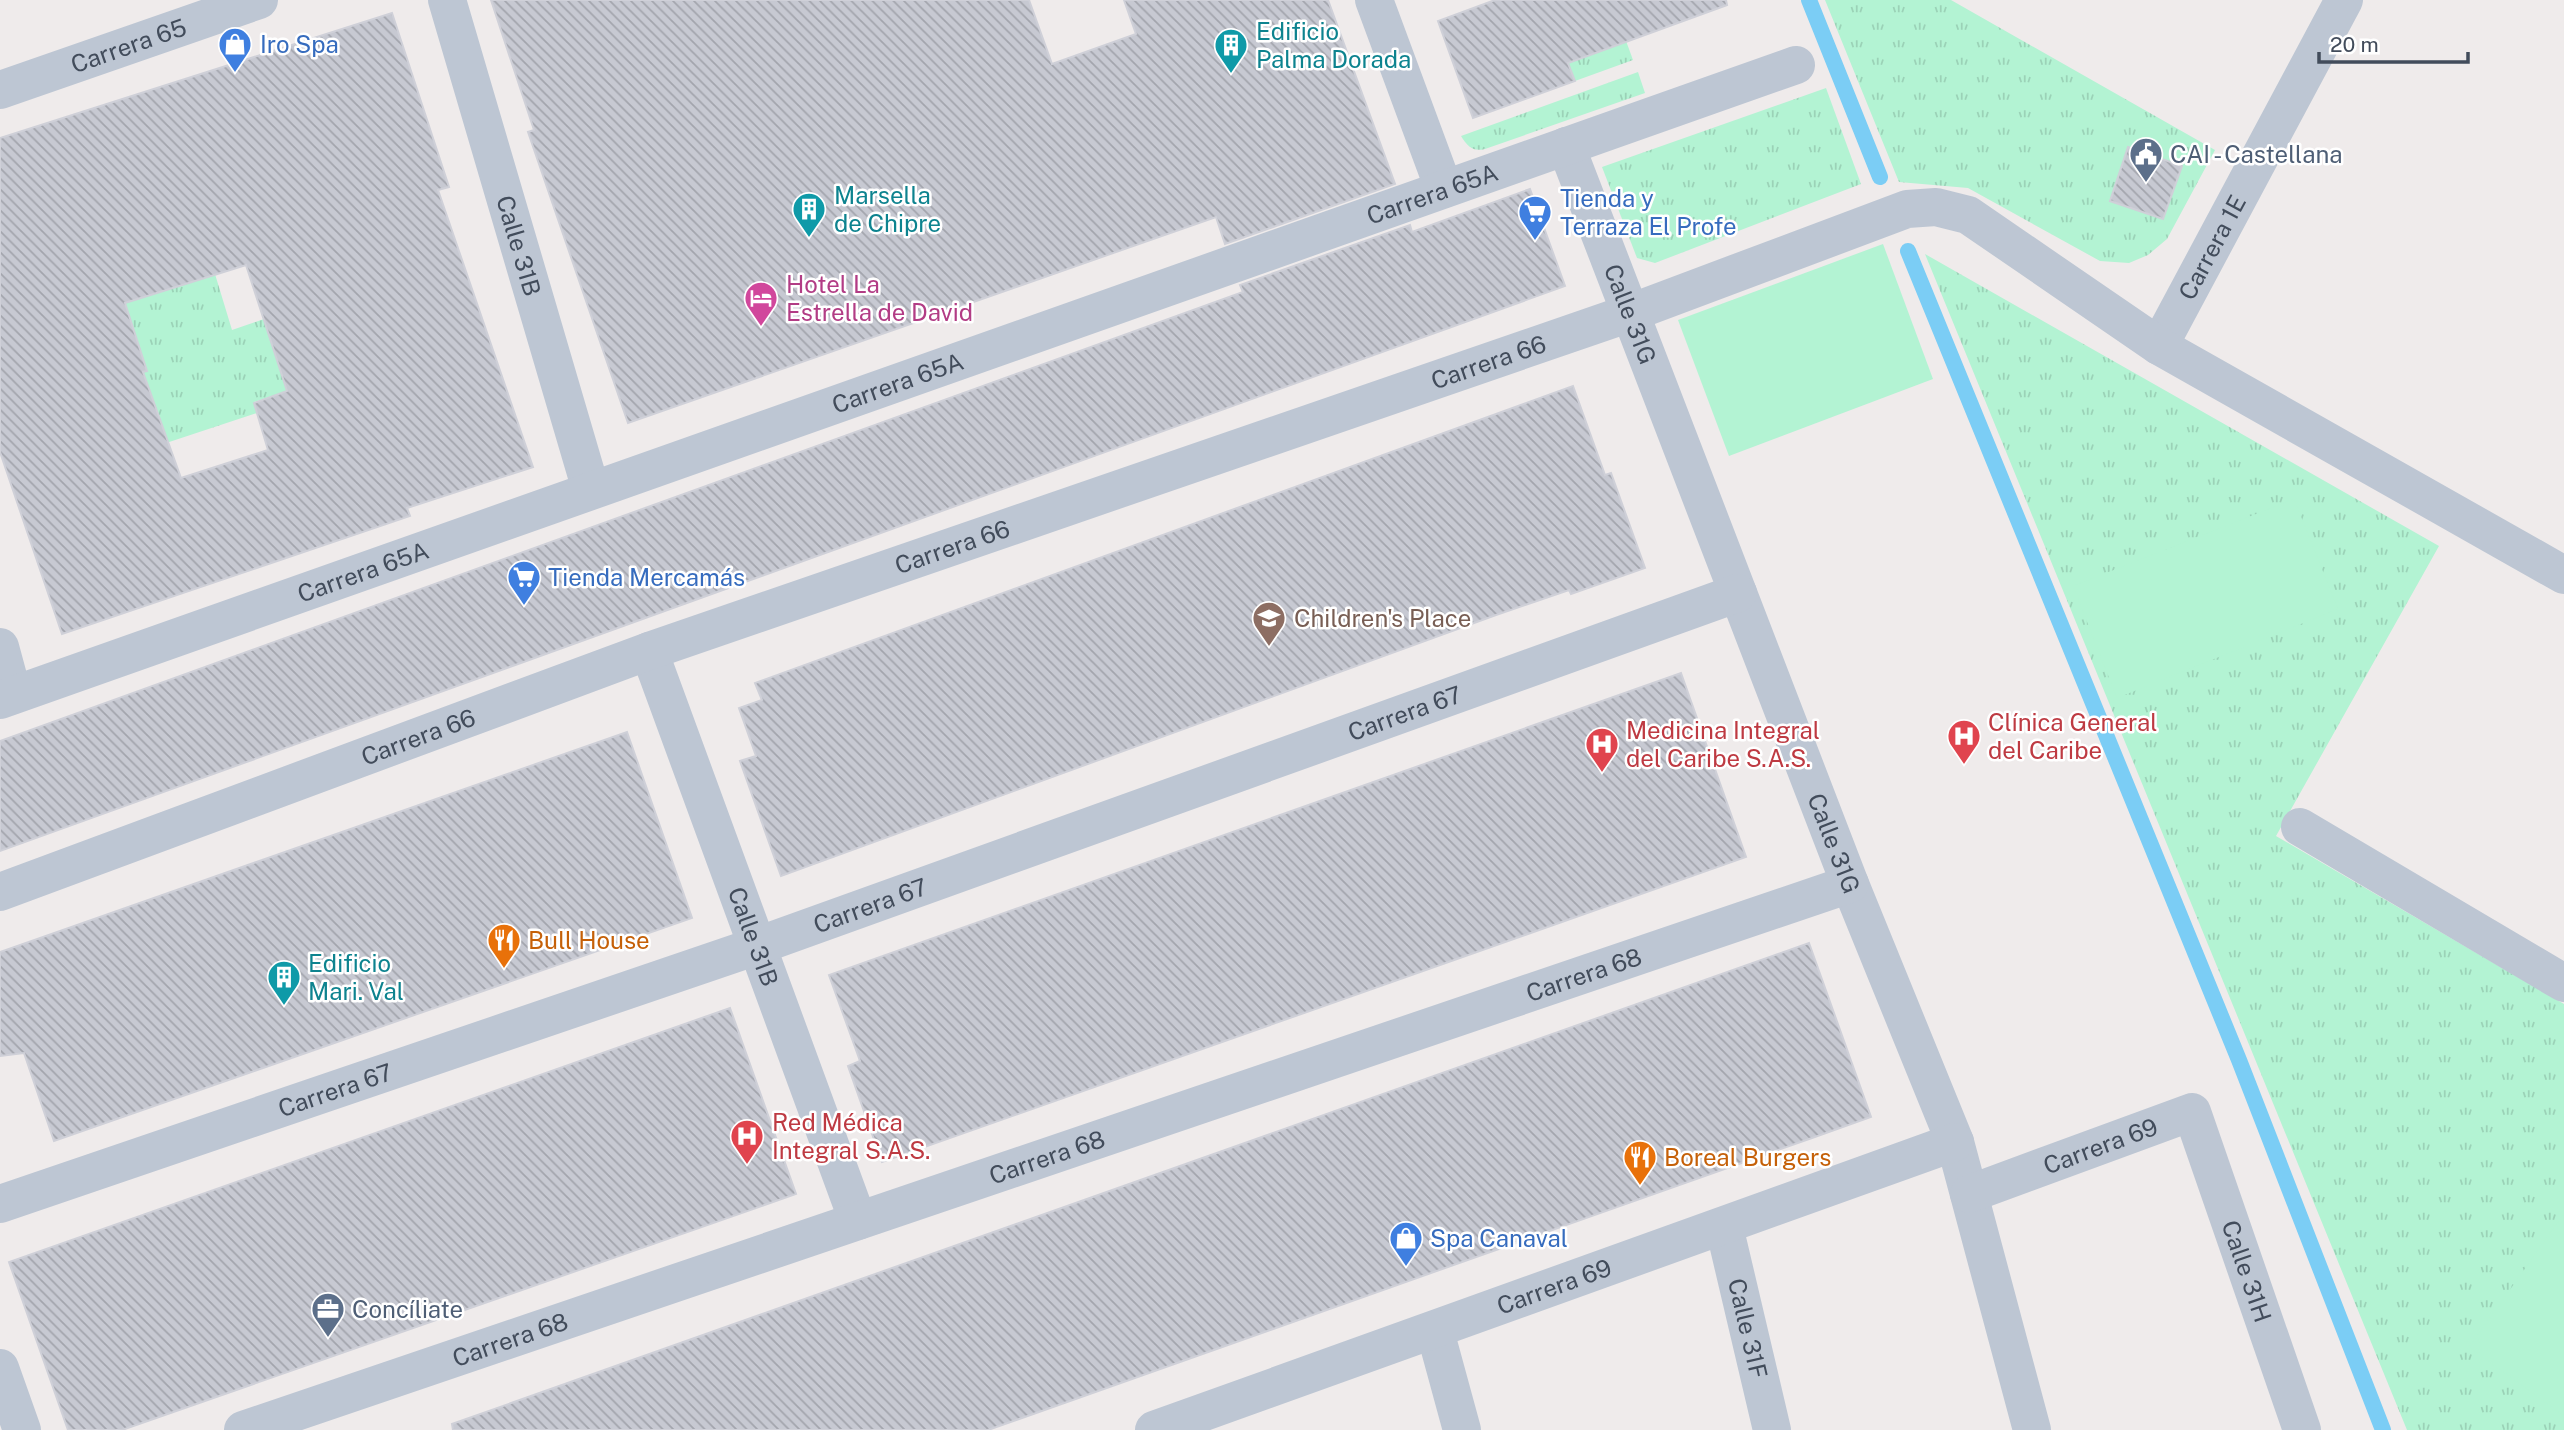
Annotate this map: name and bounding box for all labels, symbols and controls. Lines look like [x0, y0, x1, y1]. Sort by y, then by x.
street label: Carrera 65 [67, 12, 190, 78]
place label: Edificio Palma Dorada [1256, 17, 1411, 73]
scale bar [2319, 21, 2468, 65]
shop icon: Iro Spa [216, 25, 254, 74]
building icon: Edificio Palma Dorada [1212, 26, 1250, 75]
place label: Iro Spa [260, 30, 339, 58]
text: 20 m [2330, 32, 2379, 57]
public building icon: CAI - Castellana [2127, 135, 2165, 184]
place label: CAI - Castellana [2170, 140, 2343, 168]
street label: Carrera 65A [1363, 158, 1502, 230]
place label: Marsella de Chipre [834, 181, 941, 237]
place label: Tienda y Terraza El Profe [1560, 184, 1737, 240]
building icon: Marsella de Chipre [790, 190, 828, 239]
street label: Carrera 1E [2172, 190, 2251, 304]
street label: Calle 31B [491, 192, 547, 299]
supermarket icon: Tienda y Terraza El Profe [1516, 193, 1554, 242]
street label: Calle 31G [1599, 260, 1663, 368]
place label: Hotel La Estrella de David [786, 270, 973, 326]
hotel icon: Hotel La Estrella de David [742, 279, 780, 328]
street label: Carrera 66 [1427, 329, 1549, 395]
street label: Carrera 65A [828, 347, 967, 419]
street label: Carrera 66 [891, 514, 1013, 579]
street label: Carrera 65A [294, 536, 432, 608]
supermarket icon: Tienda Mercamás [505, 558, 543, 607]
place label: Tienda Mercamás [548, 563, 745, 591]
school or university icon: Children's Place [1250, 599, 1288, 648]
place label: Children's Place [1294, 604, 1471, 632]
street label: Carrera 67 [1344, 680, 1465, 746]
street label: Carrera 66 [357, 703, 479, 771]
place label: Clínica General del Caribe [1988, 708, 2158, 764]
place label: Medicina Integral del Caribe S.A.S. [1626, 716, 1820, 772]
hospital icon: Clínica General del Caribe [1945, 717, 1983, 766]
hospital icon: Medicina Integral del Caribe S.A.S. [1583, 725, 1621, 774]
street label: Calle 31G [1802, 789, 1866, 897]
street label: Carrera 67 [809, 872, 931, 939]
street label: Calle 31B [723, 883, 785, 990]
restaurant icon: Bull House [485, 921, 523, 970]
place label: Bull House [528, 926, 650, 954]
street label: Carrera 68 [1522, 942, 1645, 1007]
place label: Edificio Mari. Val [308, 949, 404, 1005]
building icon: Edificio Mari. Val [265, 958, 303, 1007]
street label: Carrera 67 [274, 1057, 396, 1122]
place label: Red Médica Integral S.A.S. [772, 1108, 930, 1164]
street label: Carrera 69 [2039, 1112, 2161, 1179]
hospital icon: Red Médica Integral S.A.S. [728, 1117, 766, 1166]
street label: Carrera 68 [985, 1124, 1108, 1189]
restaurant icon: Boreal Burgers [1621, 1138, 1659, 1187]
place label: Boreal Burgers [1664, 1143, 1832, 1171]
street label: Calle 31H [2217, 1217, 2278, 1326]
shop icon: Spa Canaval [1387, 1219, 1425, 1268]
place label: Spa Canaval [1430, 1224, 1568, 1252]
street label: Carrera 69 [1493, 1253, 1615, 1320]
street label: Calle 31F [1723, 1276, 1773, 1381]
office icon: Concíliate [309, 1290, 347, 1339]
place label: Concíliate [352, 1295, 463, 1323]
street label: Carrera 68 [449, 1307, 571, 1372]

